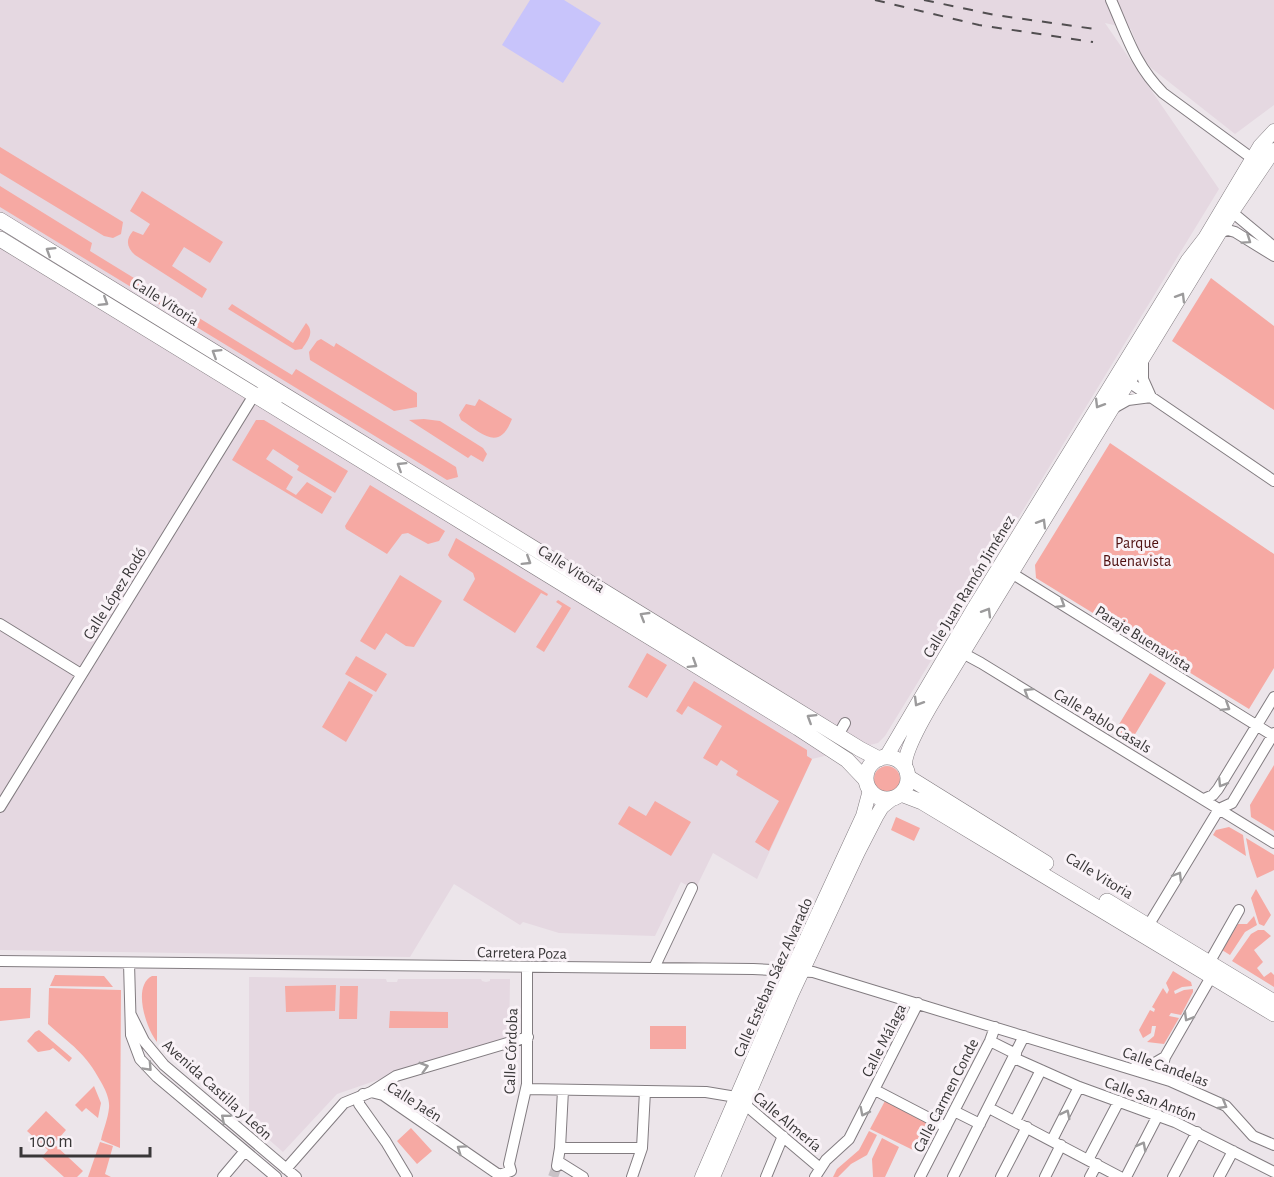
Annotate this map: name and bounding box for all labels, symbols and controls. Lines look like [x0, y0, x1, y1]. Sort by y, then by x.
one-way arrow [1241, 233, 1252, 244]
one-way arrow [46, 247, 56, 259]
street label: Calle Vitoria [129, 275, 202, 329]
one-way arrow [1174, 293, 1186, 303]
one-way arrow [97, 295, 108, 306]
one-way arrow [212, 350, 223, 361]
one-way arrow [1095, 398, 1107, 408]
one-way arrow [397, 462, 407, 474]
street label: Calle Juan Ramón Jiménez [920, 512, 1018, 661]
one-way arrow [1034, 519, 1046, 529]
park label: Parque Buenavista [1103, 535, 1171, 569]
street label: Calle Vitoria [535, 542, 608, 596]
street label: Calle López Rodó [80, 545, 150, 642]
one-way arrow [521, 554, 531, 566]
one-way arrow [1055, 596, 1065, 608]
street label: Paraje Buenavista [1092, 603, 1195, 676]
one-way arrow [980, 608, 992, 618]
one-way arrow [640, 612, 650, 624]
one-way arrow [687, 656, 697, 668]
street label: Calle Pablo Casals [1051, 686, 1154, 756]
one-way arrow [1024, 687, 1034, 699]
one-way arrow [913, 696, 925, 706]
one-way arrow [1220, 699, 1231, 710]
one-way arrow [806, 715, 817, 726]
one-way arrow [1217, 777, 1229, 787]
street label: Calle Vitoria [1063, 850, 1136, 902]
one-way arrow [1171, 872, 1183, 882]
street label: Calle Esteban Sáez Alvarado [731, 895, 815, 1059]
street label: Carretera Poza [477, 944, 567, 962]
street label: Calle Málaga [859, 1001, 909, 1080]
street label: Calle Córdoba [501, 1008, 520, 1094]
one-way arrow [1184, 1011, 1195, 1021]
street label: Calle Carmen Conde [910, 1036, 981, 1155]
street label: Avenida Castilla y León [159, 1037, 275, 1144]
street label: Calle Candelas [1120, 1044, 1211, 1090]
one-way arrow [141, 1061, 152, 1071]
one-way arrow [418, 1062, 428, 1074]
street label: Calle San Antón [1102, 1074, 1199, 1124]
street label: Calle Jaén [384, 1079, 445, 1125]
street label: Calle Almería [750, 1089, 824, 1155]
one-way arrow [1217, 1098, 1227, 1109]
one-way arrow [859, 1106, 871, 1117]
one-way arrow [1058, 1109, 1070, 1120]
one-way arrow [221, 1114, 232, 1125]
scale bar [21, 1120, 150, 1158]
text: 100 m [30, 1133, 73, 1151]
one-way arrow [1135, 1142, 1146, 1152]
one-way arrow [457, 1145, 468, 1156]

